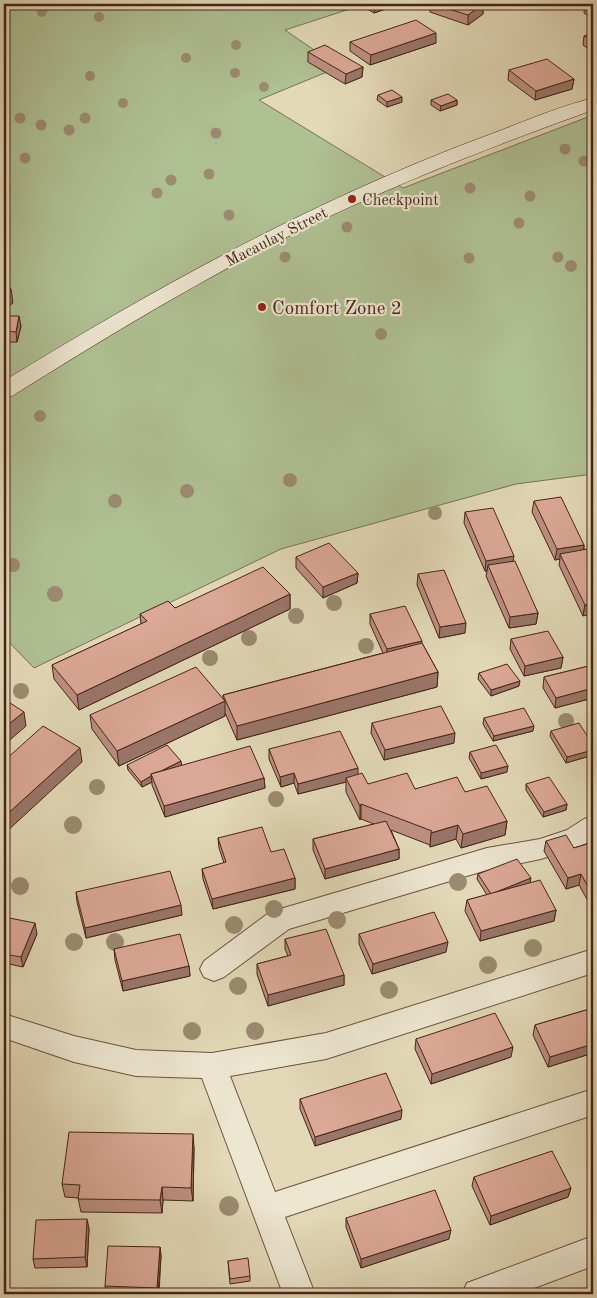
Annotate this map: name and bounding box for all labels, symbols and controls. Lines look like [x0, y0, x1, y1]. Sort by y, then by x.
marker: Checkpoint [346, 193, 358, 205]
place label: Checkpoint [362, 193, 439, 209]
street label: Macaulay Street [223, 205, 331, 270]
place label: Comfort Zone 2 [272, 300, 402, 319]
marker: Comfort Zone 2 [256, 301, 268, 313]

